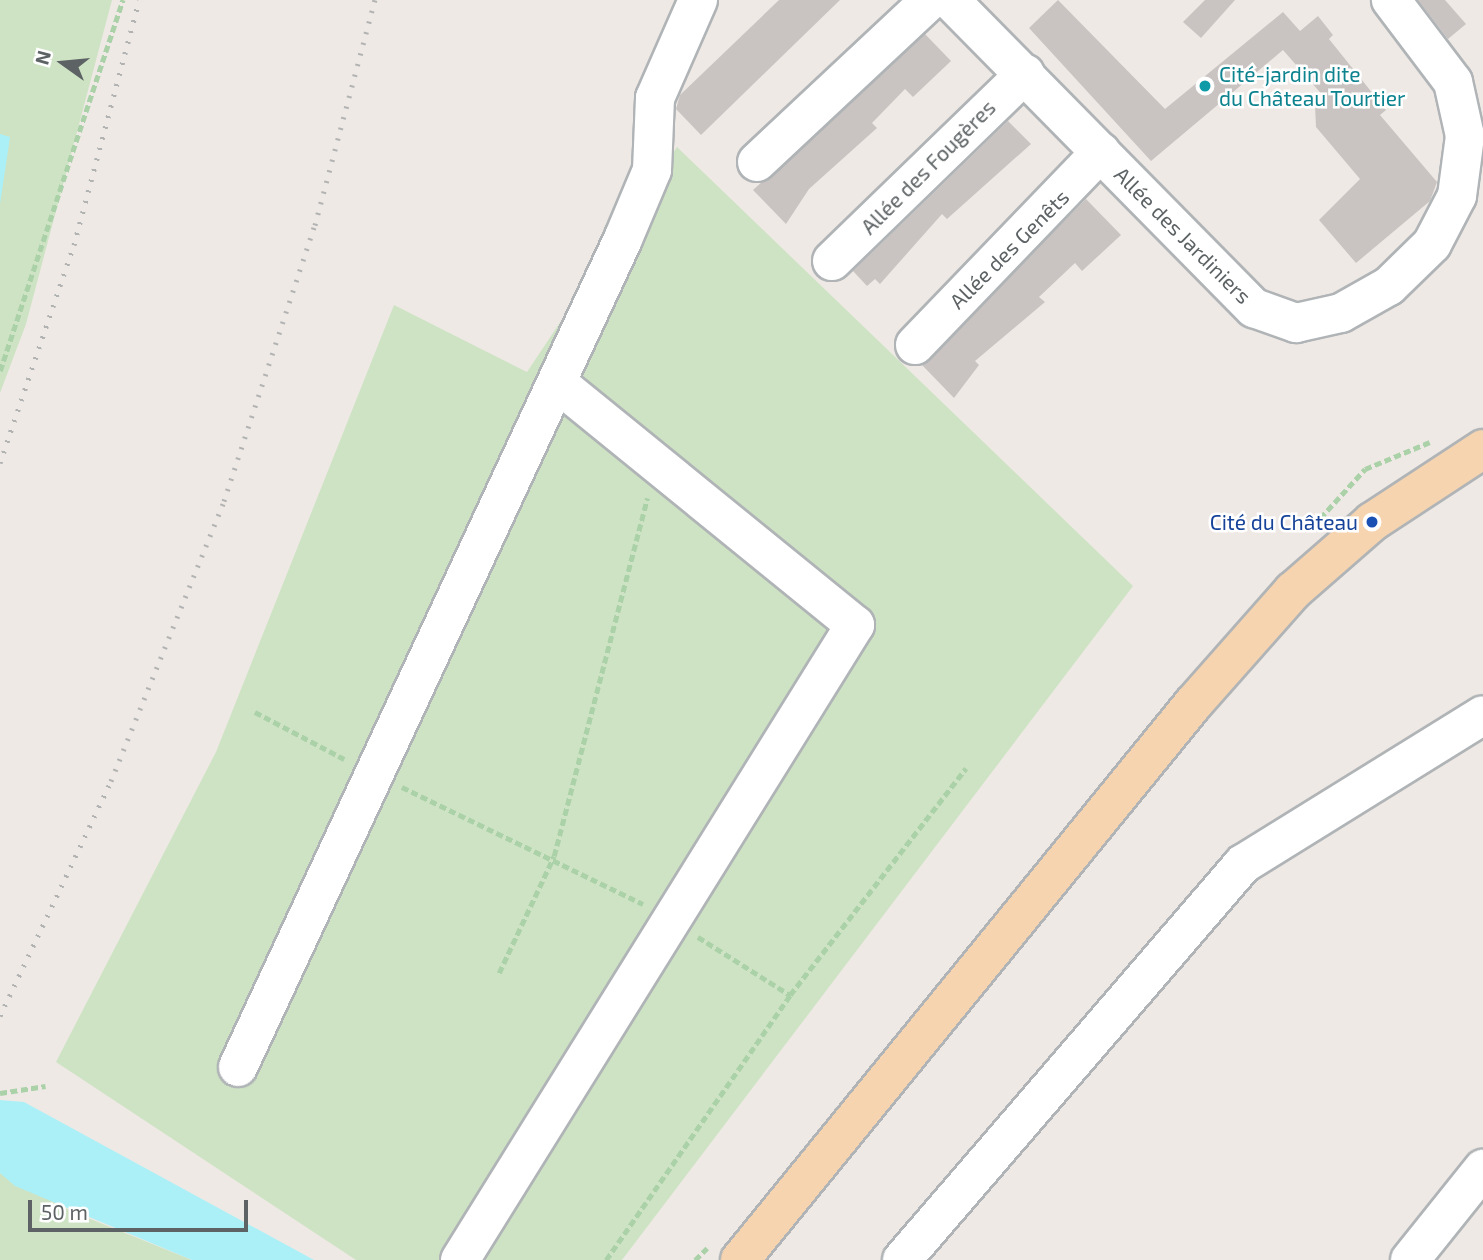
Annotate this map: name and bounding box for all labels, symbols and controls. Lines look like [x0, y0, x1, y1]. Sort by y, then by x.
north arrow [28, 28, 98, 98]
text: N [29, 48, 55, 67]
place label: Cité-jardin dite du Château Tourtier [1219, 61, 1406, 111]
marker: Cité-jardin dite du Château Tourtier [1197, 78, 1213, 94]
street label: Allée des Fougères [856, 95, 1000, 239]
street label: Allée des Jardiniers [1109, 161, 1257, 309]
street label: Allée des Genêts [944, 184, 1074, 314]
place label: Cité du Château [1210, 509, 1358, 535]
marker: Cité du Château [1364, 514, 1380, 530]
scale bar [32, 1186, 252, 1230]
text: 50 m [41, 1199, 88, 1224]

